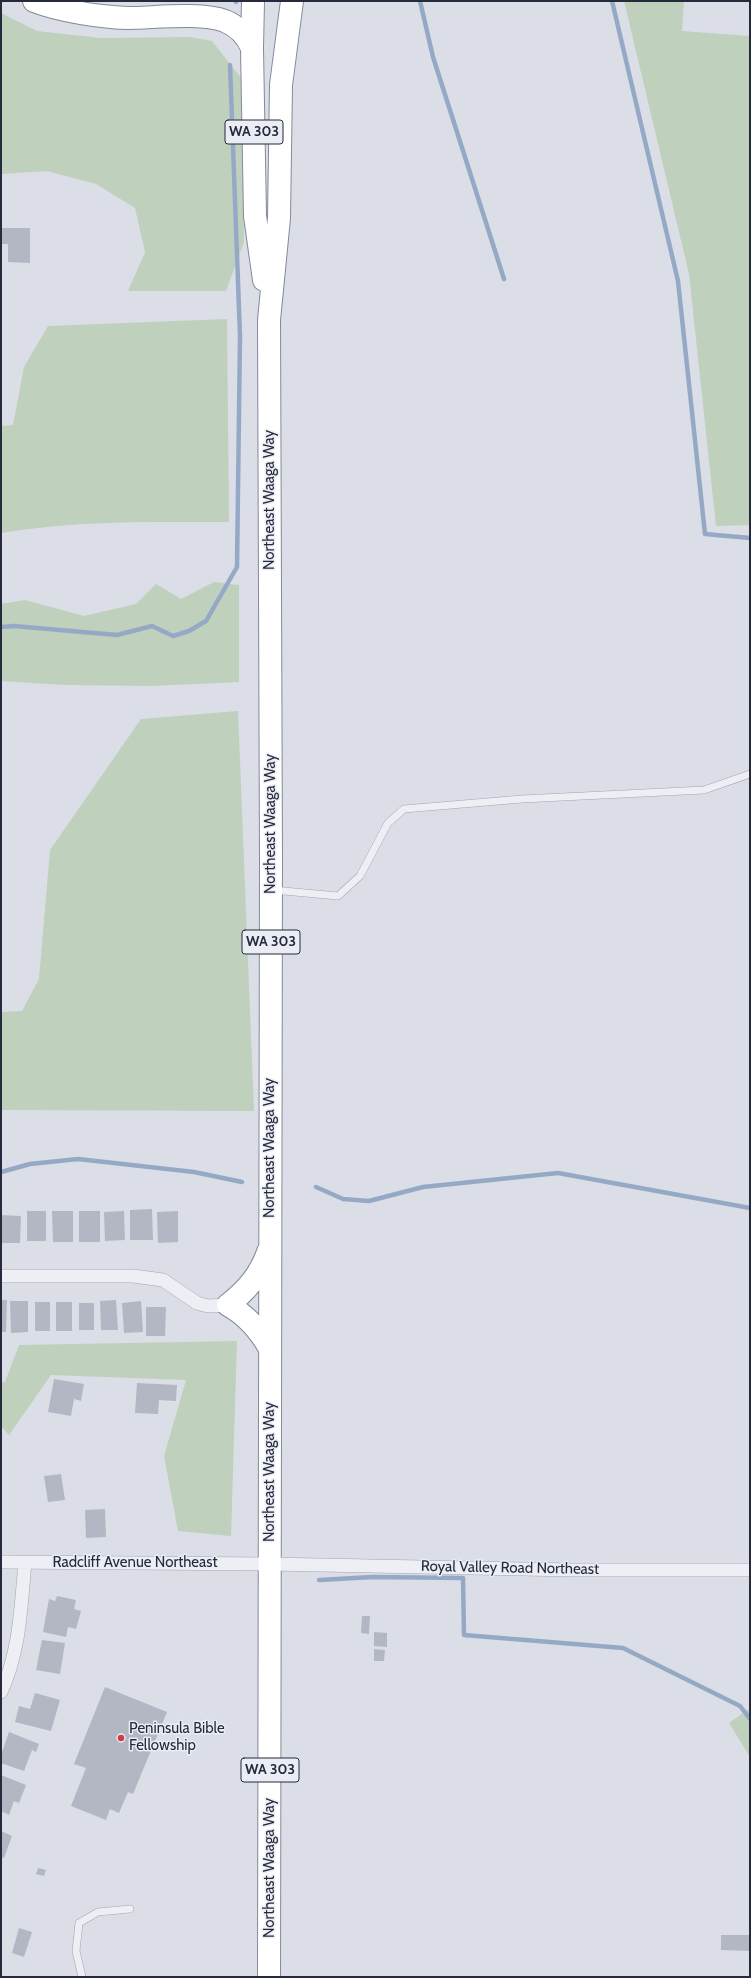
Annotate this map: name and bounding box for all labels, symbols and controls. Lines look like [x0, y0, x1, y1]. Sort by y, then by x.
road number: WA 303 [225, 120, 283, 144]
street label: Northeast Waaga Way [261, 430, 279, 570]
street label: Northeast Waaga Way [262, 754, 280, 894]
road number: WA 303 [242, 930, 300, 954]
street label: Northeast Waaga Way [261, 1078, 279, 1218]
street label: Northeast Waaga Way [261, 1402, 279, 1542]
street label: Radcliff Avenue Northeast [53, 1554, 217, 1572]
street label: Royal Valley Road Northeast [421, 1557, 599, 1579]
place label: Peninsula Bible Fellowship [129, 1720, 225, 1755]
marker: Peninsula Bible Fellowship [116, 1733, 126, 1743]
road number: WA 303 [241, 1758, 299, 1782]
street label: Northeast Waaga Way [261, 1798, 279, 1938]

